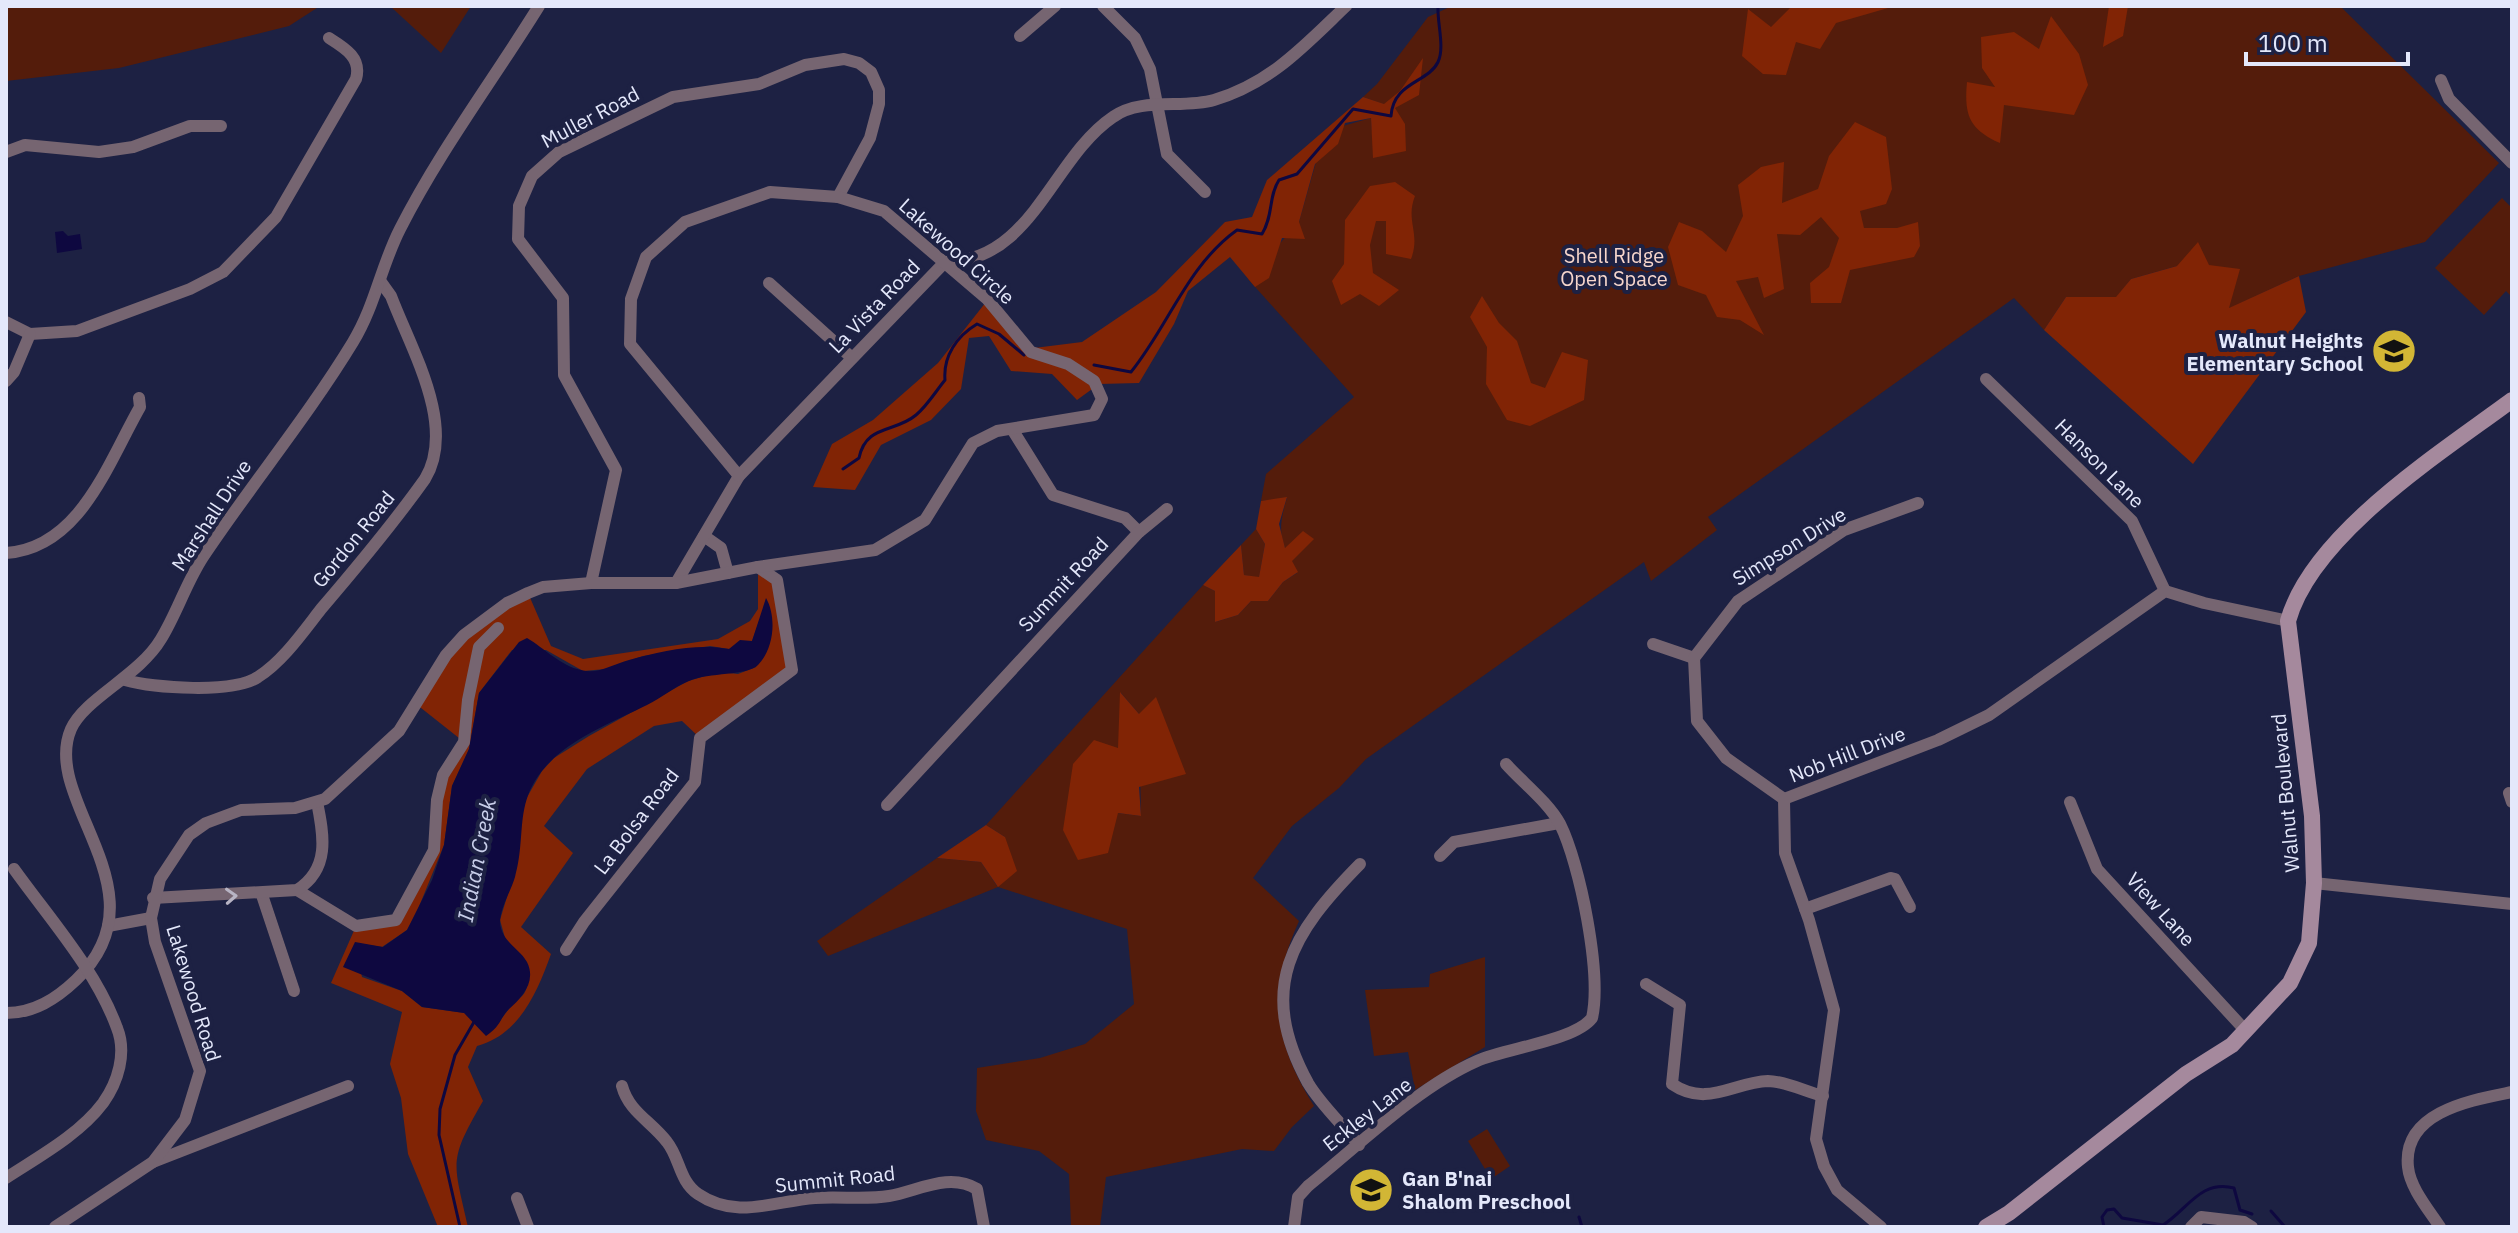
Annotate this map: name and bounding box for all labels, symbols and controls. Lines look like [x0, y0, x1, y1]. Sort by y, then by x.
scale bar [2246, 16, 2408, 66]
text: 100 m [2258, 27, 2328, 59]
street label: Muller Road [536, 80, 644, 154]
street label: Lakewood Circle [893, 192, 1021, 310]
park label: Shell Ridge Open Space [1560, 242, 1668, 292]
street label: La Vista Road [822, 253, 926, 359]
place label: Walnut Heights Elementary School [2187, 327, 2363, 377]
school or university icon: Walnut Heights Elementary School [2370, 327, 2418, 375]
street label: Hanson Lane [2049, 412, 2151, 514]
street label: Marshall Drive [165, 454, 257, 576]
street label: Gordon Road [306, 485, 400, 593]
street label: Simpson Drive [1727, 500, 1851, 592]
street label: Summit Road [1012, 531, 1114, 637]
street label: Walnut Boulevard [2265, 713, 2305, 873]
street label: Nob Hill Drive [1785, 719, 1909, 789]
street label: La Bolsa Road [587, 762, 685, 880]
water label: Indian Creek [450, 795, 502, 924]
street label: View Lane [2120, 866, 2202, 952]
one-way arrow [225, 888, 238, 905]
street label: Lakewood Road [160, 921, 228, 1065]
street label: Eckley Lane [1317, 1071, 1417, 1157]
street label: Summit Road [774, 1159, 896, 1199]
place label: Gan B'nai Shalom Preschool [1402, 1165, 1571, 1215]
school or university icon: Gan B'nai Shalom Preschool [1347, 1166, 1395, 1214]

